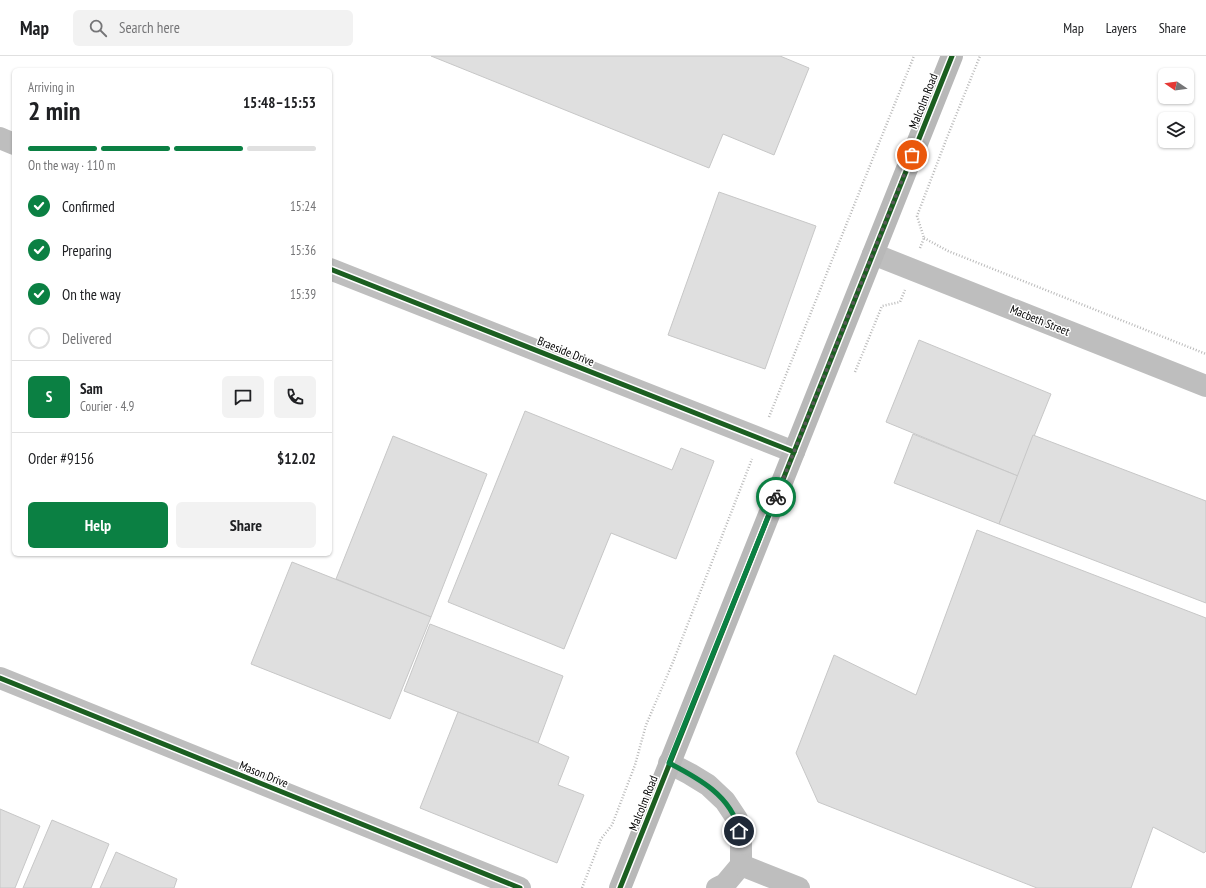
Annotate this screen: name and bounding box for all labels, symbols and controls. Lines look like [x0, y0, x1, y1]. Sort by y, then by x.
search box [73, 10, 353, 46]
text: Map [20, 16, 49, 40]
icon: search [87, 17, 109, 39]
text: Search here [119, 18, 180, 37]
text: Map [1063, 19, 1084, 37]
text: Layers [1106, 19, 1137, 37]
text: Share [1159, 19, 1186, 37]
north arrow [1158, 68, 1194, 104]
map controls [1158, 68, 1194, 148]
street label: Malcolm Road [905, 71, 941, 131]
text: Arriving in [28, 79, 75, 96]
text: 15:48–15:53 [243, 93, 316, 112]
text: 2 min [28, 94, 81, 127]
button: layers [1158, 112, 1194, 148]
pin [895, 138, 929, 172]
icon: bag [901, 144, 923, 166]
text: On the way · 110 m [28, 157, 115, 174]
icon: check [28, 195, 50, 217]
text: Confirmed [62, 197, 115, 216]
text: 15:24 [290, 198, 316, 215]
icon: check [28, 239, 50, 261]
text: Preparing [62, 241, 112, 260]
text: 15:36 [290, 242, 316, 259]
icon: check [28, 283, 50, 305]
text: On the way [62, 285, 121, 304]
text: 15:39 [290, 286, 316, 303]
street label: Macbeth Street [1008, 301, 1073, 339]
text: Delivered [62, 329, 112, 348]
street label: Braeside Drive [535, 333, 597, 369]
button: chat [222, 376, 264, 418]
button: phone [274, 376, 316, 418]
text: Sam [80, 379, 103, 398]
text: S [46, 387, 52, 406]
text: Courier · 4.9 [80, 398, 134, 415]
text: Order #9156 [28, 449, 94, 468]
text: $12.02 [277, 449, 316, 468]
courier [756, 477, 796, 517]
icon: bike [765, 486, 787, 508]
button: Help [28, 502, 168, 548]
button: Share [176, 502, 316, 548]
street label: Mason Drive [237, 757, 291, 791]
street label: Malcolm Road [625, 773, 661, 833]
pin [722, 814, 756, 848]
icon: home [728, 820, 750, 842]

